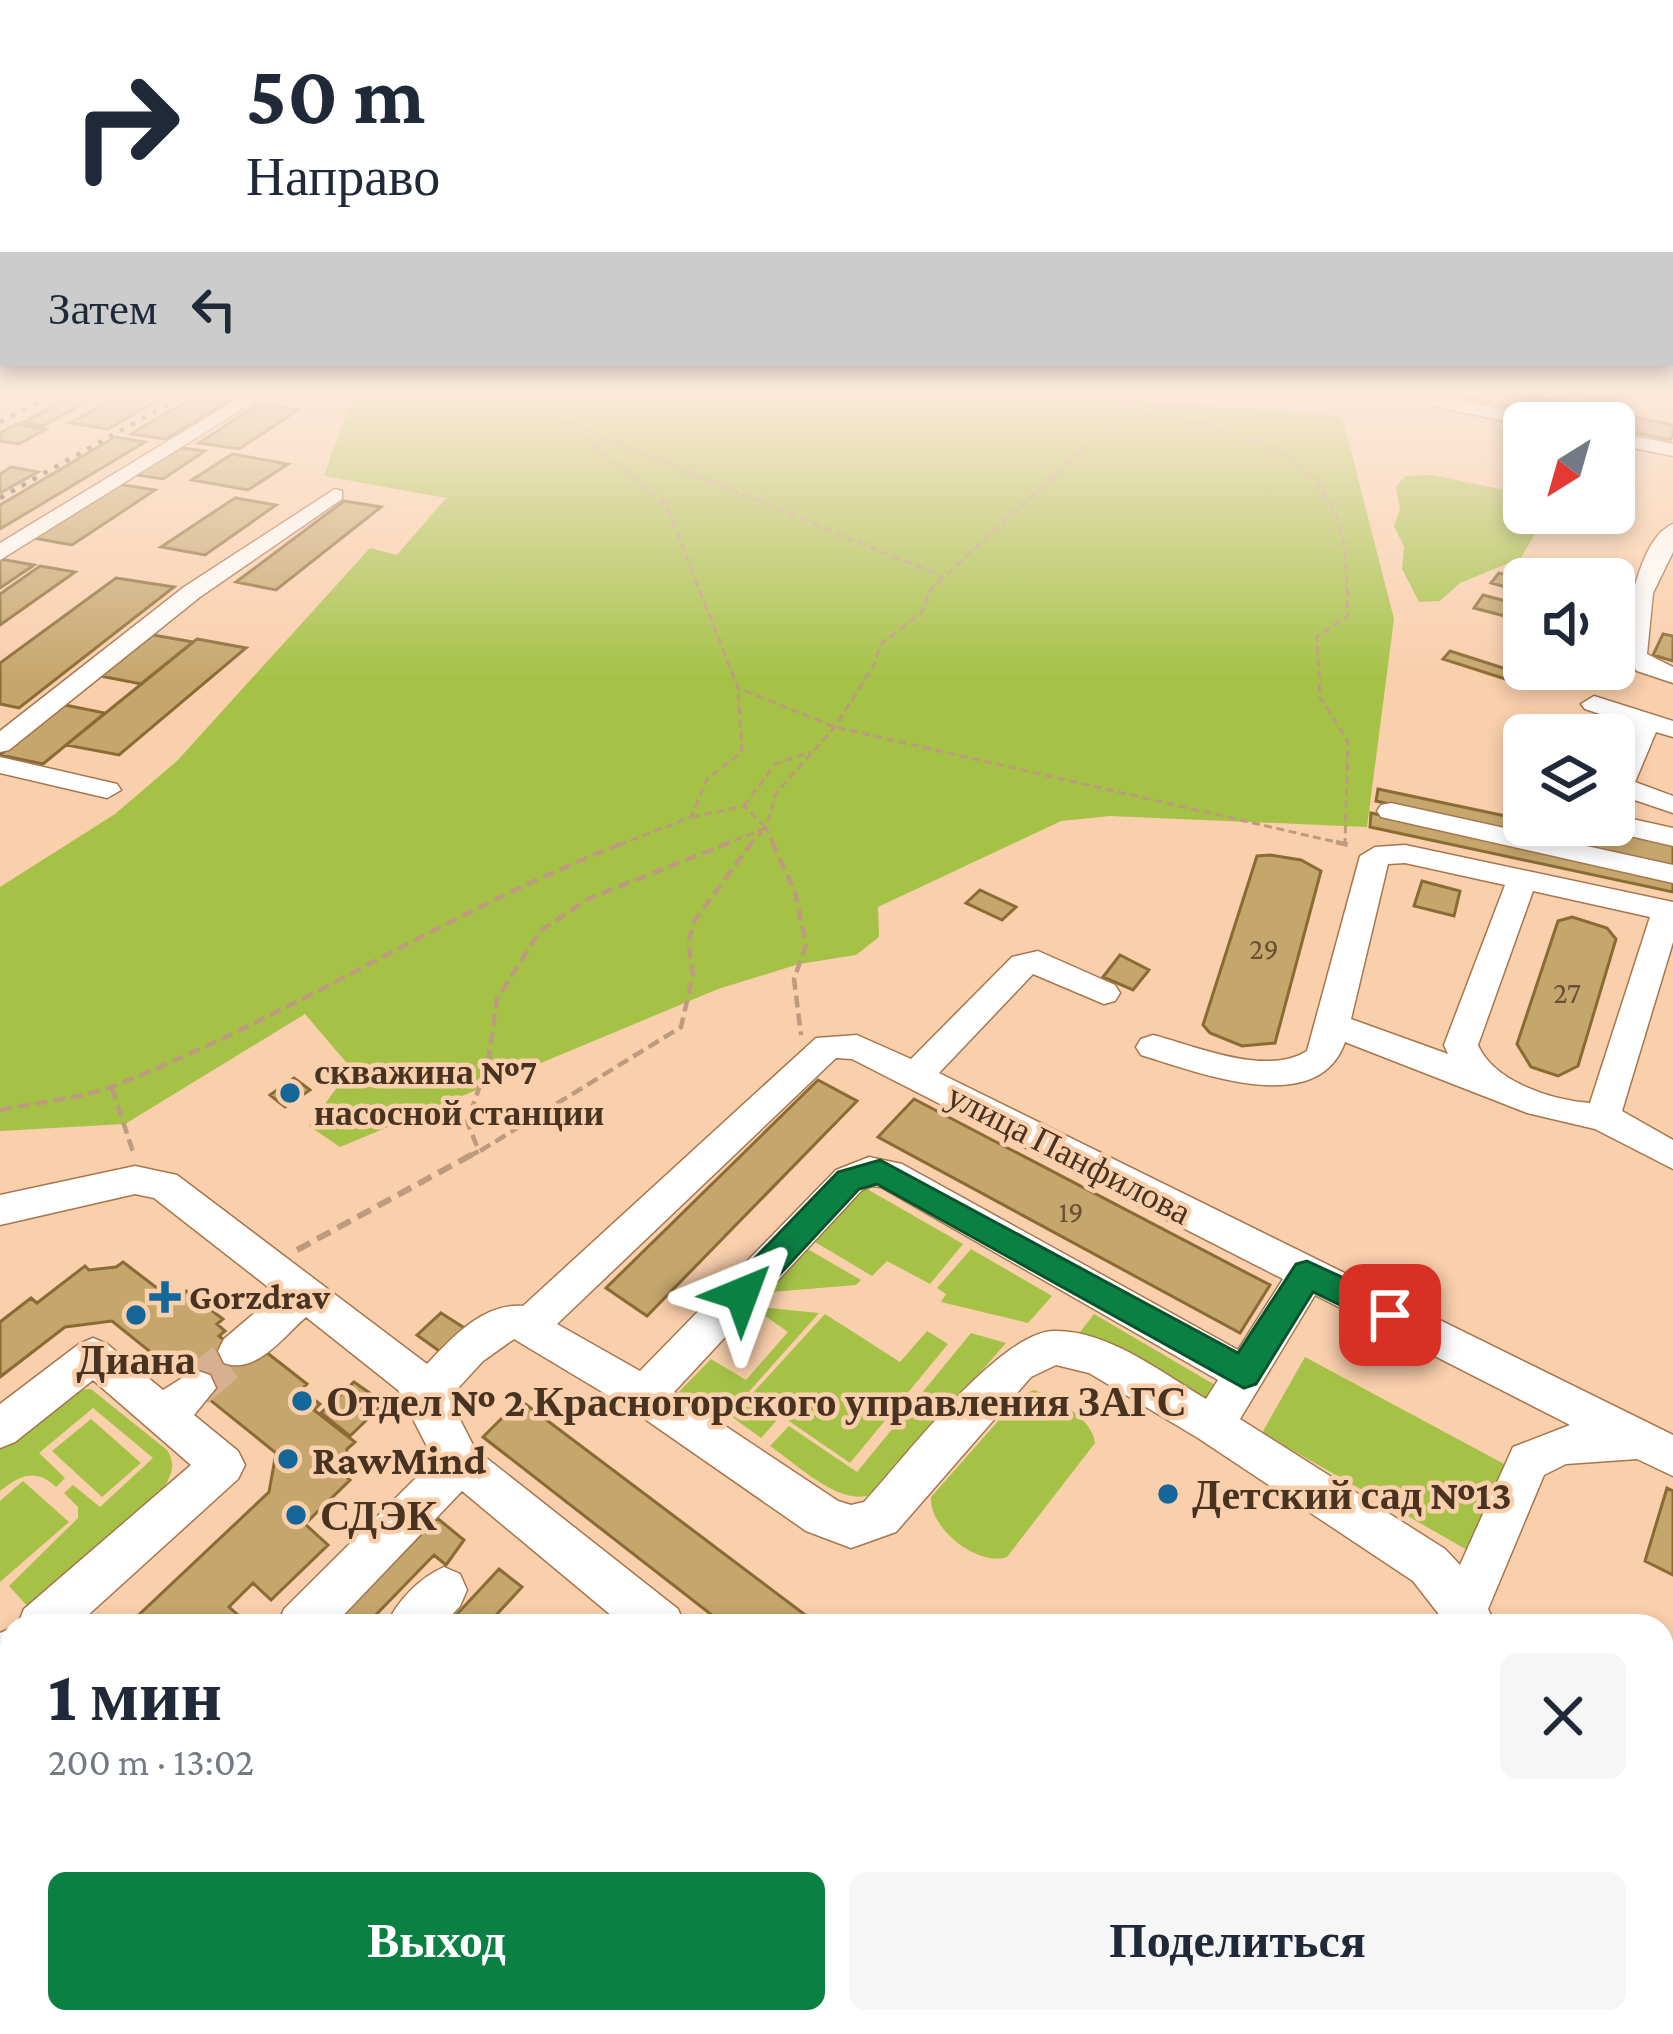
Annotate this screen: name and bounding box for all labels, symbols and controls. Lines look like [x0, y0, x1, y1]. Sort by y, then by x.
icon: right [48, 48, 204, 204]
text: 50 m [246, 48, 425, 141]
text: Направо [246, 147, 440, 207]
icon: left [181, 276, 247, 342]
text: Затем [48, 284, 157, 334]
north arrow [1503, 402, 1635, 534]
map controls [1503, 402, 1635, 846]
button: sound [1503, 558, 1635, 690]
button: layers [1503, 714, 1635, 846]
house number: 29 [1249, 932, 1279, 965]
house number: 27 [1553, 976, 1581, 1009]
place label: скважина №7 насосной станции [314, 1052, 604, 1133]
street label: улица Панфилова [941, 1075, 1197, 1233]
marker: скважина №7 насосной станции [277, 1080, 303, 1106]
house number: 19 [1058, 1195, 1084, 1228]
position arrow [679, 1231, 805, 1357]
pin [1339, 1264, 1441, 1366]
place label: Gorzdrav [189, 1277, 330, 1317]
icon: arrive [1357, 1282, 1423, 1348]
marker: Gorzdrav [152, 1284, 178, 1310]
marker: Диана [123, 1302, 149, 1328]
place label: Диана [76, 1336, 196, 1383]
place label: Отдел № 2 Красногорского управления ЗАГС [326, 1378, 1187, 1425]
marker: Отдел № 2 Красногорского управления ЗАГС [289, 1388, 315, 1414]
place label: RawMind [312, 1436, 487, 1483]
marker: RawMind [275, 1446, 301, 1472]
place label: Детский сад №13 [1192, 1471, 1512, 1518]
marker: Детский сад №13 [1155, 1481, 1181, 1507]
place label: СДЭК [320, 1492, 438, 1539]
marker: СДЭК [283, 1502, 309, 1528]
button: close [1500, 1653, 1626, 1779]
text: 1 мин [48, 1655, 222, 1735]
text: 200 m · 13:02 [48, 1740, 254, 1783]
button: Выход [48, 1872, 825, 2010]
button: Поделиться [849, 1872, 1626, 2010]

